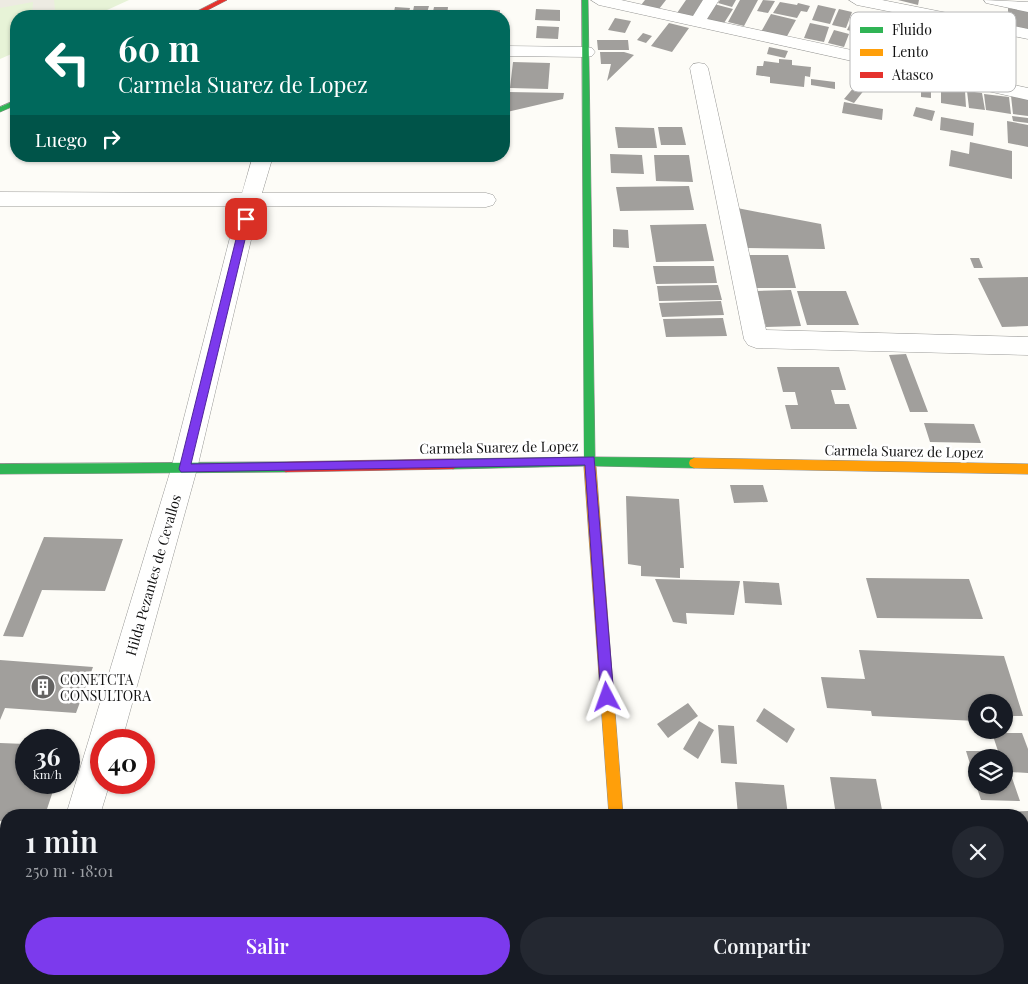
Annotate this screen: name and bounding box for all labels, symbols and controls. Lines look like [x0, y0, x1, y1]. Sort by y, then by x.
legend [850, 12, 1016, 92]
text: Fluido [892, 20, 932, 39]
text: 60 m [118, 24, 200, 71]
icon: left [35, 30, 100, 95]
text: Lento [892, 42, 929, 61]
text: Atasco [891, 65, 934, 84]
text: Carmela Suarez de Lopez [118, 69, 368, 99]
icon: right [97, 125, 125, 153]
text: Luego [35, 126, 87, 152]
pin [225, 198, 267, 240]
icon: arrive [232, 205, 260, 233]
street label: Carmela Suarez de Lopez [419, 436, 579, 458]
street label: Carmela Suarez de Lopez [824, 440, 984, 462]
street label: Hilda Pezantes de Cevallos [121, 492, 185, 658]
place label: CONETCTA CONSULTORA [60, 670, 151, 705]
position arrow [580, 670, 632, 722]
building icon: CONETCTA CONSULTORA [30, 674, 56, 700]
map controls [968, 694, 1013, 794]
button: search [968, 694, 1013, 739]
speed limit sign: 40 [90, 729, 155, 794]
text: 36 [34, 739, 61, 772]
button: layers [968, 749, 1013, 794]
text: km/h [33, 766, 62, 782]
text: 1 min [25, 821, 98, 861]
button: close [952, 826, 1004, 878]
text: 250 m · 18:01 [25, 860, 113, 881]
button: Salir [25, 917, 510, 975]
button: Compartir [520, 917, 1004, 975]

